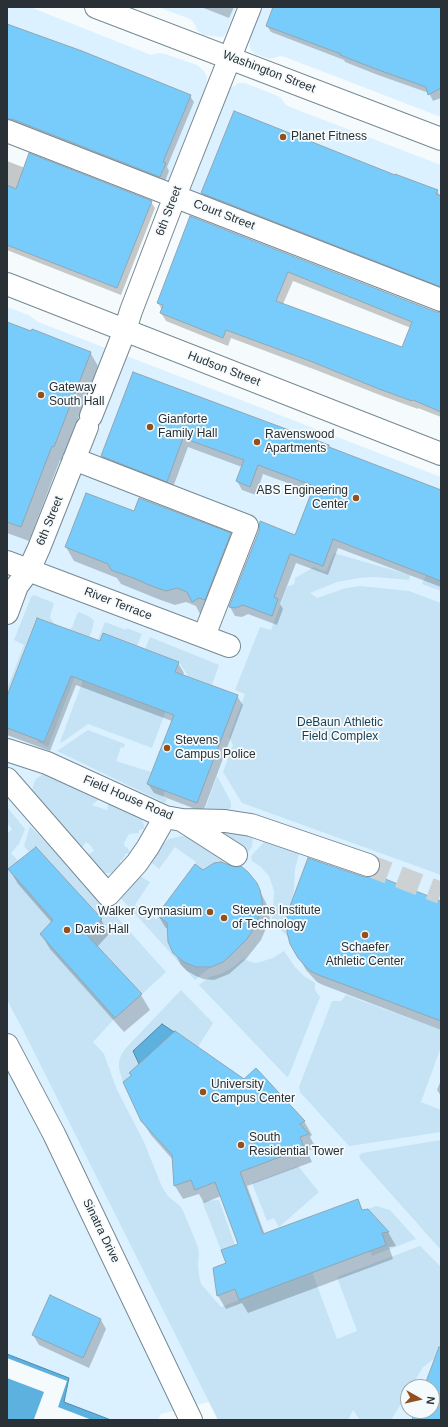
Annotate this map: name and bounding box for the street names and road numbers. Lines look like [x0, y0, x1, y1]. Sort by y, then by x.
street label: Washington Street [221, 48, 317, 96]
street label: 6th Street [153, 184, 185, 238]
street label: Court Street [191, 197, 257, 233]
street label: Hudson Street [186, 349, 262, 389]
street label: 6th Street [34, 494, 66, 548]
street label: River Terrace [82, 584, 154, 624]
street label: Field House Road [81, 773, 175, 823]
street label: Sinatra Drive [79, 1197, 123, 1265]

